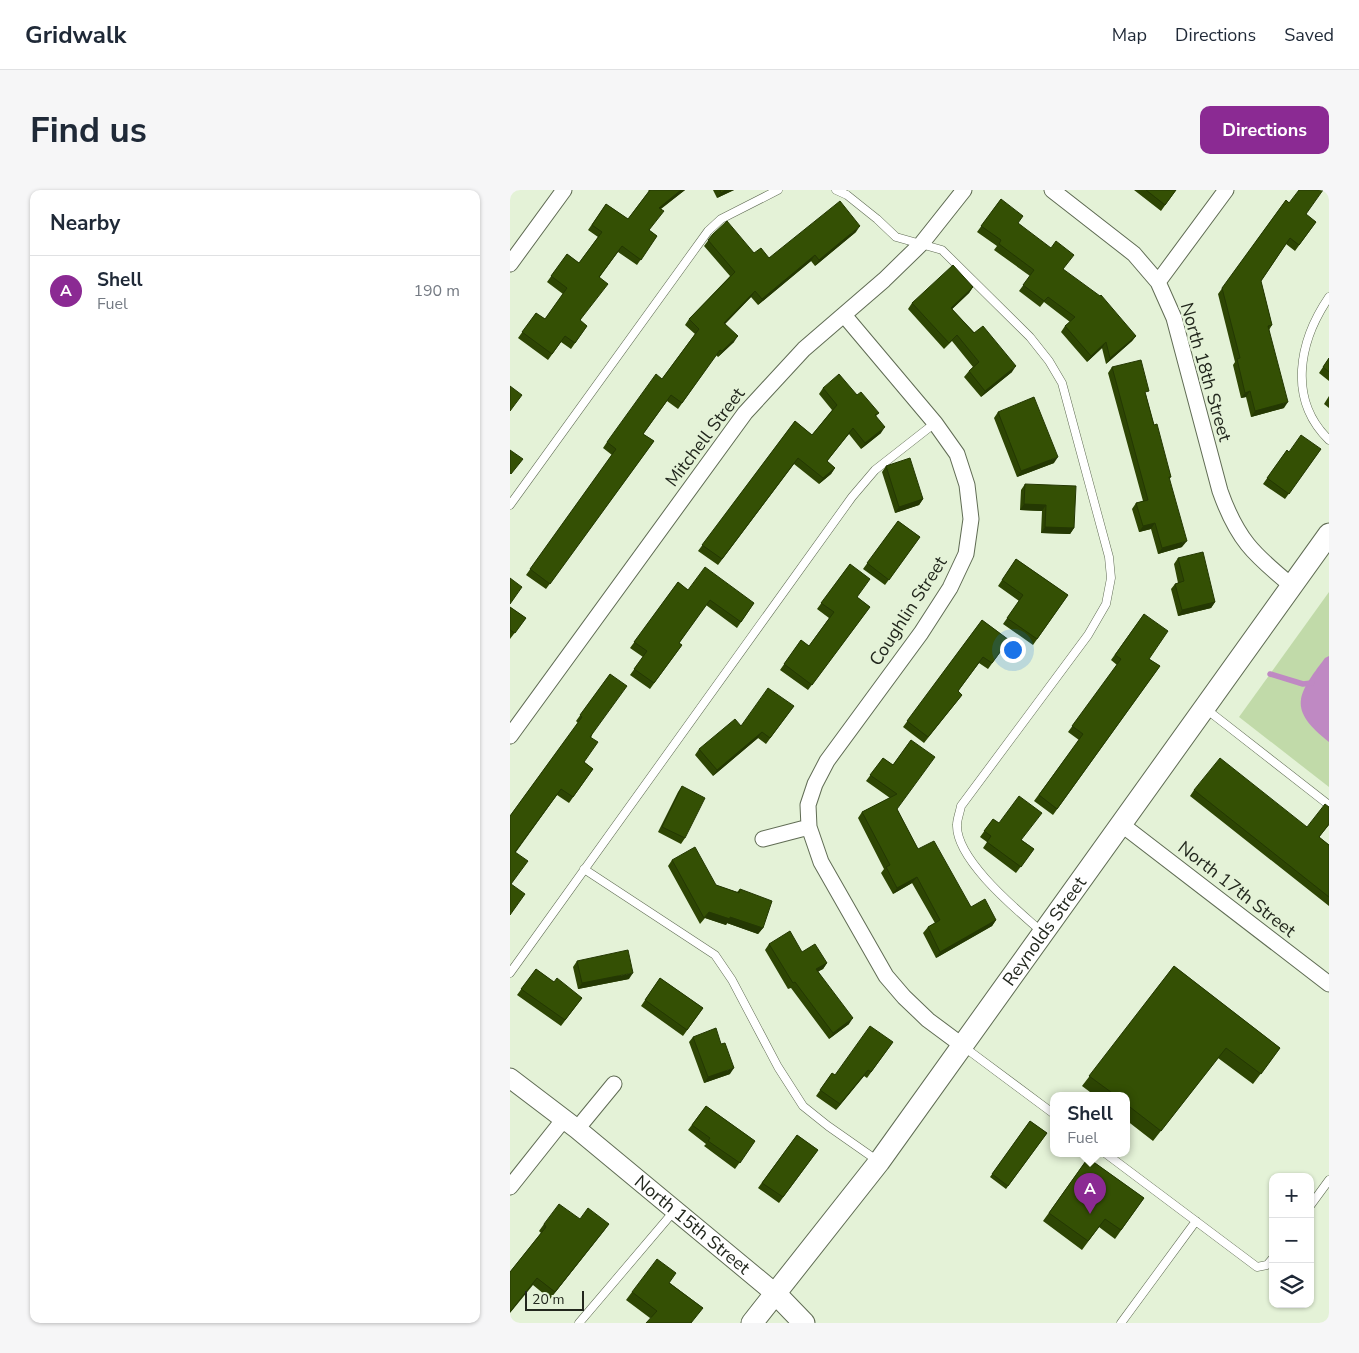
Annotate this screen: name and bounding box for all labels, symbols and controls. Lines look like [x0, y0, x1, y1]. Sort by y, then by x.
text: Gridwalk [25, 19, 126, 51]
text: Map [1112, 23, 1147, 47]
text: Directions [1175, 23, 1256, 47]
text: Saved [1284, 23, 1334, 47]
button: Directions [1200, 106, 1329, 154]
text: Find us [30, 107, 147, 154]
text: Nearby [50, 209, 120, 237]
text: Shell [97, 267, 143, 293]
text: A [60, 280, 72, 302]
text: 190 m [413, 280, 460, 302]
text: Fuel [97, 293, 128, 315]
street label: North 18th Street [1175, 300, 1237, 445]
street label: Mitchell Street [660, 382, 751, 491]
street label: Coughlin Street [864, 551, 953, 670]
your location [1000, 637, 1026, 663]
street label: North 17th Street [1173, 835, 1301, 943]
street label: Reynolds Street [997, 871, 1092, 991]
popup [1050, 1092, 1130, 1157]
text: Shell [1067, 1101, 1113, 1127]
text: Fuel [1067, 1127, 1098, 1149]
street label: North 15th Street [629, 1170, 756, 1280]
pin: A [1074, 1173, 1106, 1214]
map controls [1269, 1173, 1314, 1308]
button: + [1269, 1173, 1314, 1218]
button: − [1269, 1218, 1314, 1263]
button: layers [1269, 1263, 1314, 1308]
scale bar [525, 1288, 584, 1311]
text: 20 m [532, 1290, 564, 1309]

